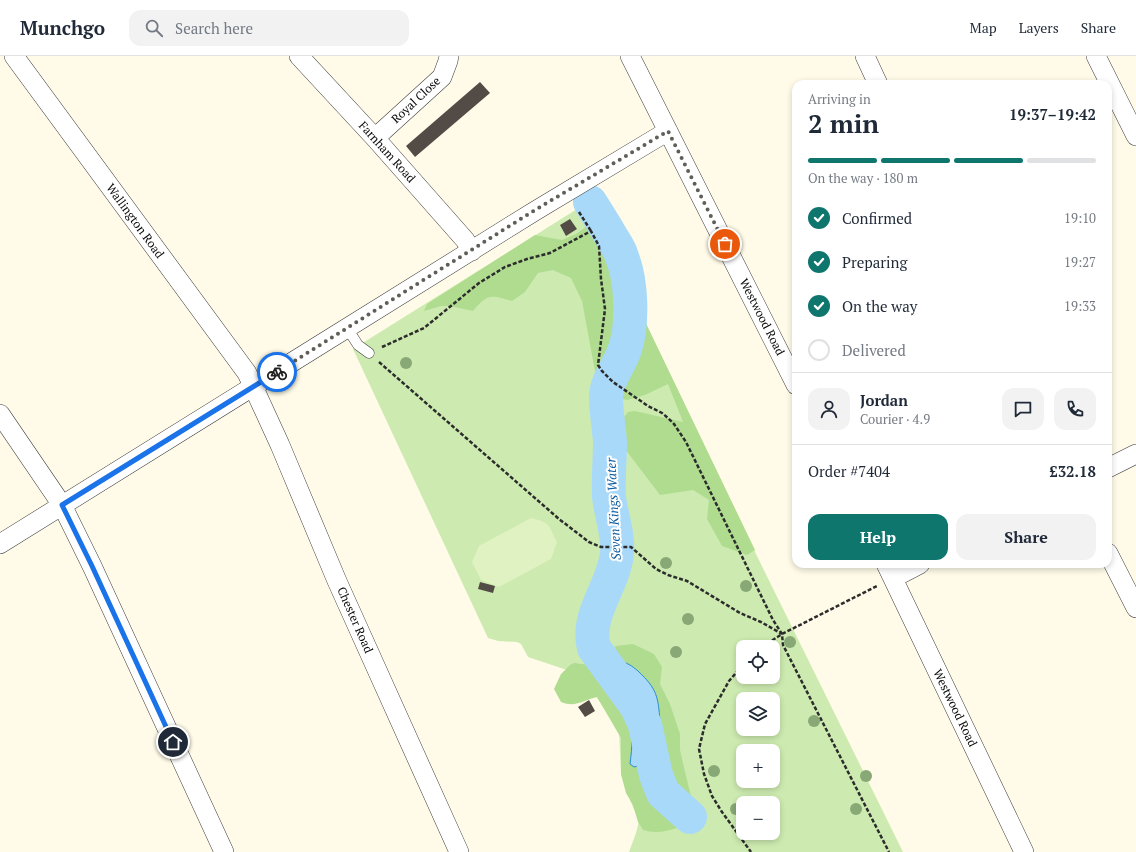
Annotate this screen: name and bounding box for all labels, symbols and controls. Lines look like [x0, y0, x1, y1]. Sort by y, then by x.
search box [129, 10, 409, 46]
text: Munchgo [20, 15, 105, 40]
icon: search [143, 17, 165, 39]
text: Search here [175, 18, 253, 38]
text: Map [970, 18, 997, 37]
text: Layers [1019, 18, 1059, 37]
text: Share [1081, 18, 1116, 37]
street label: Royal Close [388, 73, 443, 126]
text: Arriving in [808, 90, 871, 108]
text: 19:37–19:42 [1009, 104, 1096, 124]
text: 2 min [808, 106, 879, 140]
street label: Farnham Road [356, 118, 419, 186]
text: On the way · 180 m [808, 169, 918, 187]
street label: Wallington Road [103, 180, 168, 261]
icon: check [808, 207, 830, 229]
text: Confirmed [842, 208, 912, 228]
text: 19:10 [1064, 209, 1096, 227]
pin [708, 227, 742, 261]
icon: bag [714, 233, 736, 255]
icon: check [808, 251, 830, 273]
text: Preparing [842, 252, 907, 272]
text: 19:27 [1064, 253, 1096, 271]
street label: Westwood Road [737, 276, 788, 358]
icon: check [808, 295, 830, 317]
text: On the way [842, 296, 917, 316]
text: 19:33 [1064, 297, 1096, 315]
text: Delivered [842, 340, 906, 360]
courier [257, 352, 297, 392]
icon: bike [266, 361, 288, 383]
button: person [808, 388, 850, 430]
button: chat [1002, 388, 1044, 430]
button: phone [1054, 388, 1096, 430]
text: Jordan [860, 390, 908, 410]
text: Courier · 4.9 [860, 410, 930, 428]
water label: Seven Kings Water [601, 456, 625, 561]
text: Order #7404 [808, 461, 890, 481]
text: £32.18 [1049, 461, 1096, 481]
button: Help [808, 514, 948, 560]
button: Share [956, 514, 1096, 560]
street label: Chester Road [334, 584, 377, 655]
map controls [736, 640, 780, 840]
button: locate [736, 640, 780, 684]
street label: Westwood Road [930, 667, 981, 749]
button: layers [736, 692, 780, 736]
pin [156, 725, 190, 759]
icon: home [162, 731, 184, 753]
button: + [736, 744, 780, 788]
button: − [736, 796, 780, 840]

